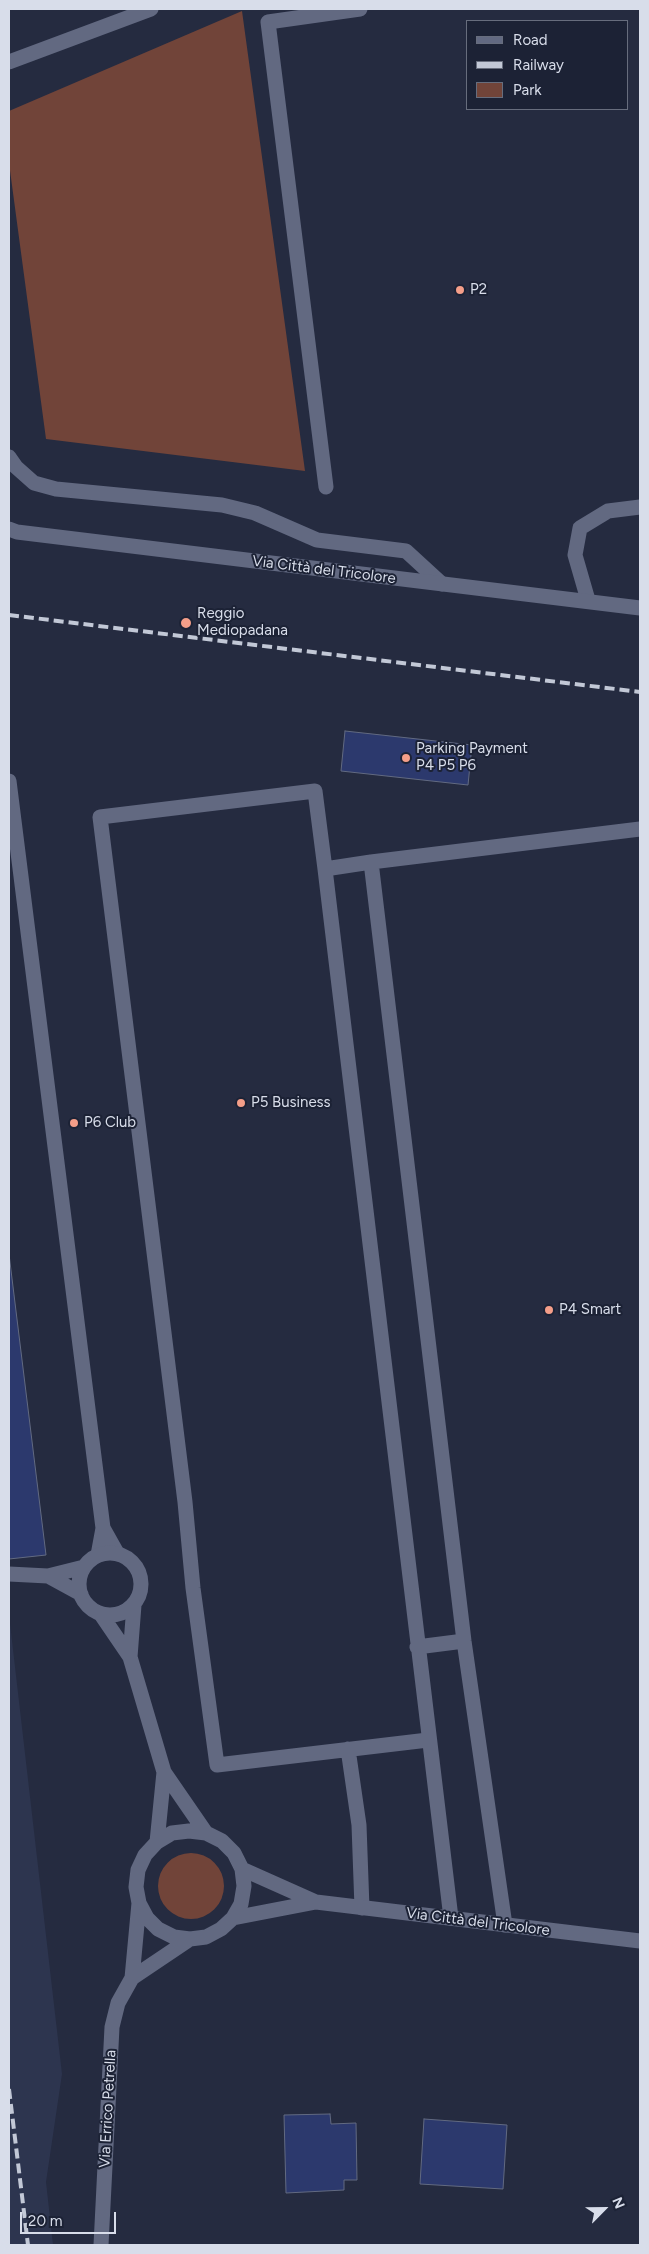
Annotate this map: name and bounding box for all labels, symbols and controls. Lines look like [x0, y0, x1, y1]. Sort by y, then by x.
legend [467, 20, 629, 110]
text: Road [513, 31, 548, 49]
text: Railway [513, 56, 564, 74]
text: Park [513, 81, 542, 99]
place label: P2 [470, 281, 487, 299]
marker: P2 [454, 284, 466, 296]
street label: Via Città del Tricolore [251, 552, 397, 588]
place label: Reggio Mediopadana [197, 605, 288, 640]
marker: Reggio Mediopadana [179, 616, 193, 630]
place label: Parking Payment P4 P5 P6 [416, 740, 528, 775]
marker: Parking Payment P4 P5 P6 [400, 752, 412, 764]
place label: P5 Business [251, 1094, 331, 1112]
marker: P5 Business [235, 1097, 247, 1109]
place label: P6 Club [84, 1114, 136, 1132]
marker: P6 Club [68, 1117, 80, 1129]
place label: P4 Smart [559, 1301, 621, 1319]
marker: P4 Smart [543, 1304, 555, 1316]
street label: Via Città del Tricolore [405, 1904, 551, 1940]
street label: Via Errico Petrella [96, 2050, 120, 2168]
north arrow [579, 2184, 629, 2234]
text: N [608, 2195, 628, 2211]
scale bar [22, 2202, 119, 2234]
text: 20 m [28, 2212, 62, 2230]

